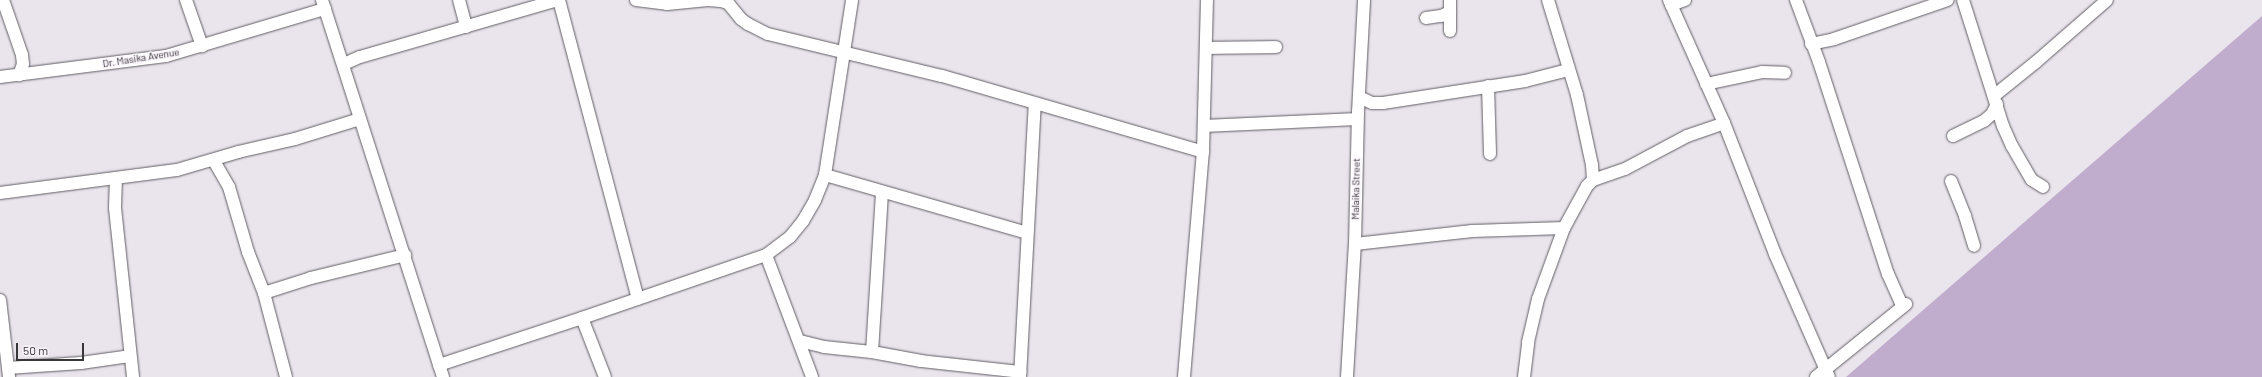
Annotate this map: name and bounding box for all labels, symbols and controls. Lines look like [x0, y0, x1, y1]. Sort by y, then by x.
street label: Dr. Masika Avenue [102, 46, 180, 70]
street label: Malaika Street [1349, 158, 1363, 220]
scale bar [18, 335, 86, 361]
text: 50 m [23, 343, 48, 357]

